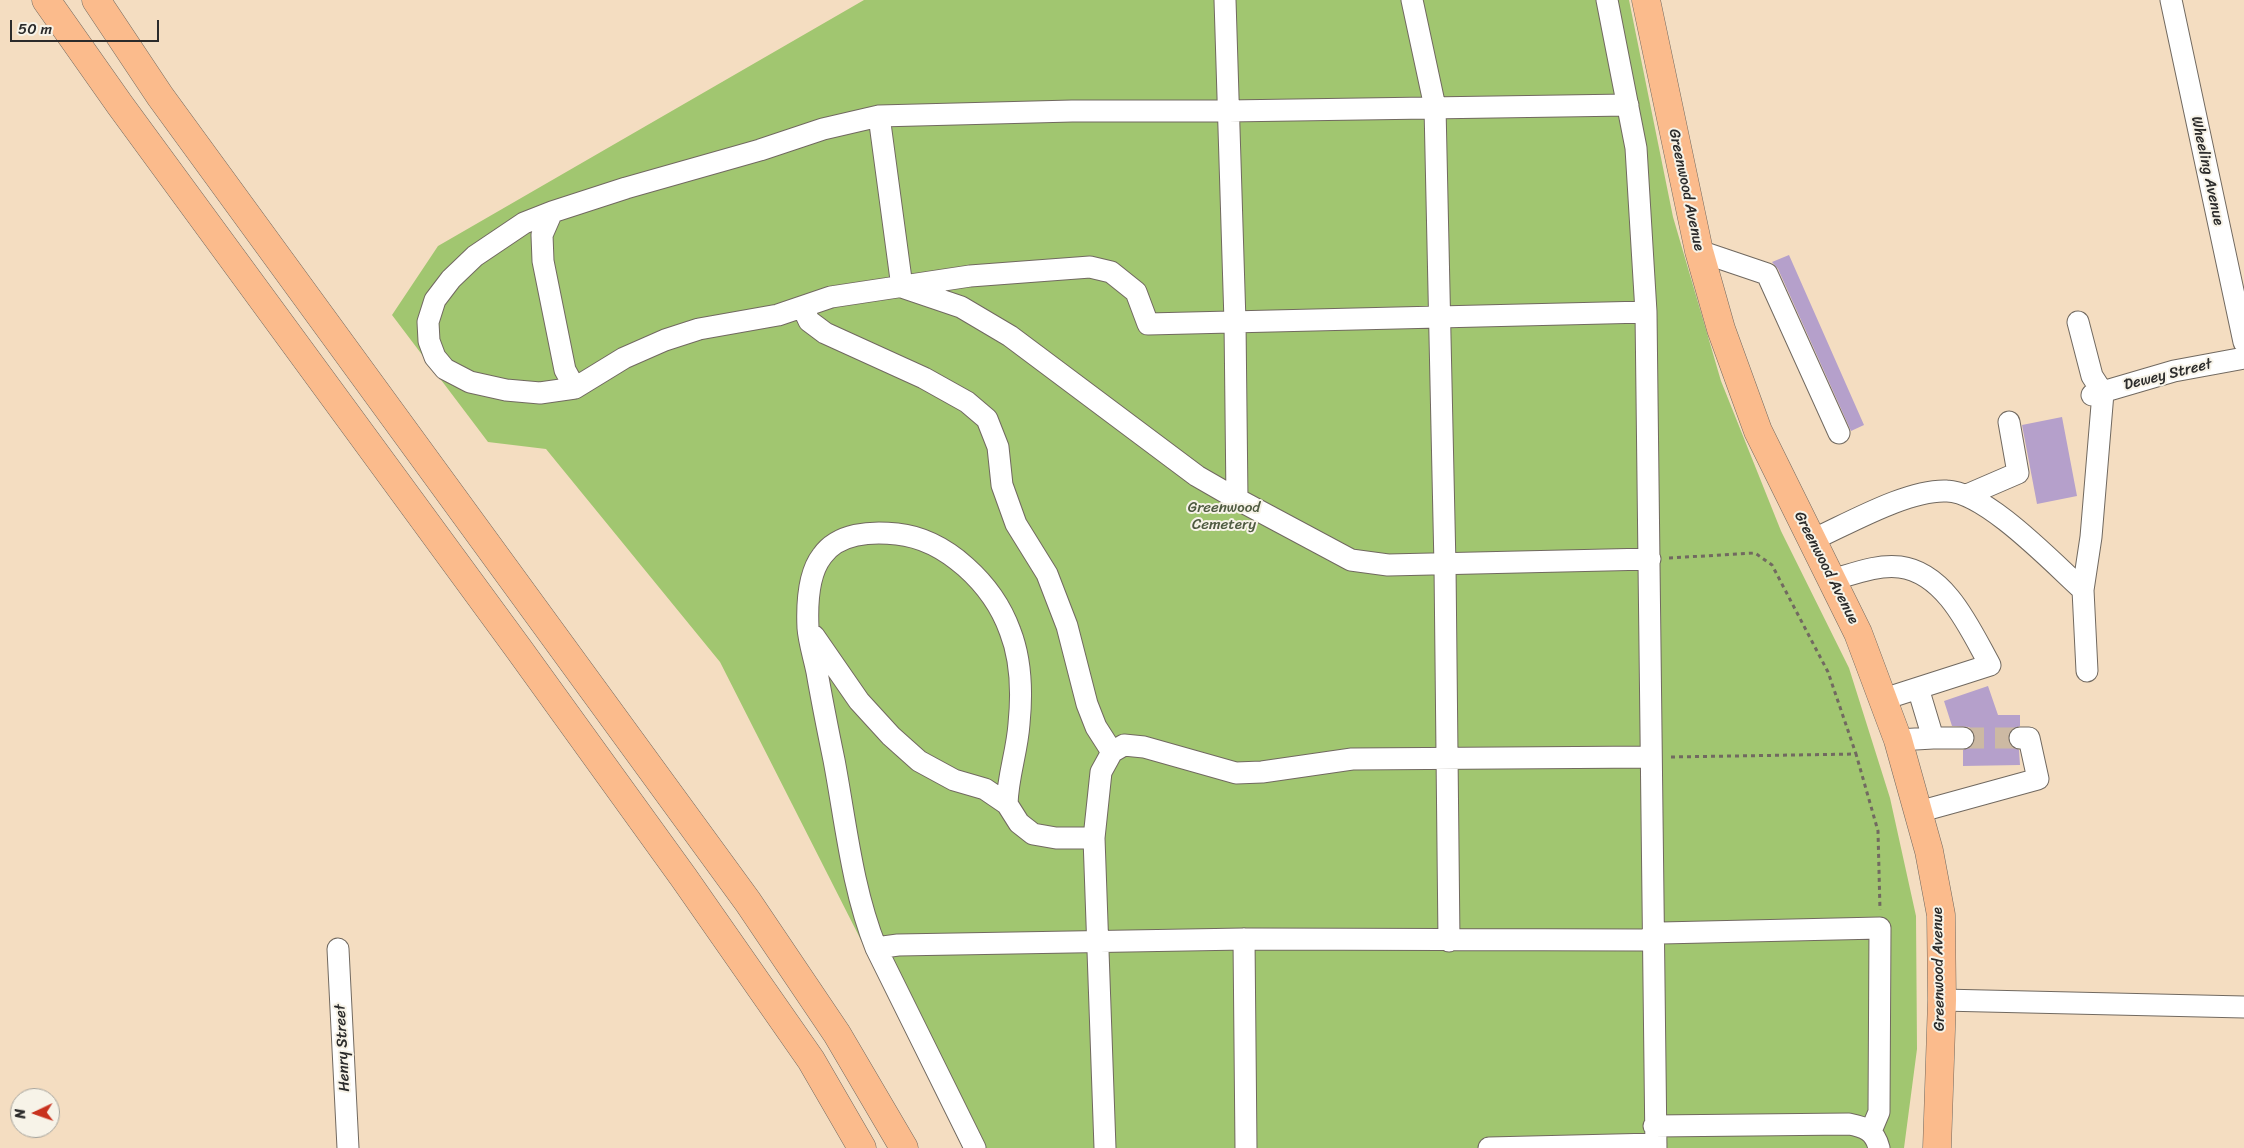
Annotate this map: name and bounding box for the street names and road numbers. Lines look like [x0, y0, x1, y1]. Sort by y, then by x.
street label: Wheeling Avenue [2187, 115, 2227, 227]
street label: Greenwood Avenue [1664, 127, 1708, 253]
street label: Dewey Street [2122, 355, 2214, 395]
street label: Greenwood Avenue [1790, 509, 1862, 627]
street label: Greenwood Avenue [1929, 907, 1949, 1031]
street label: Henry Street [332, 1004, 354, 1092]

